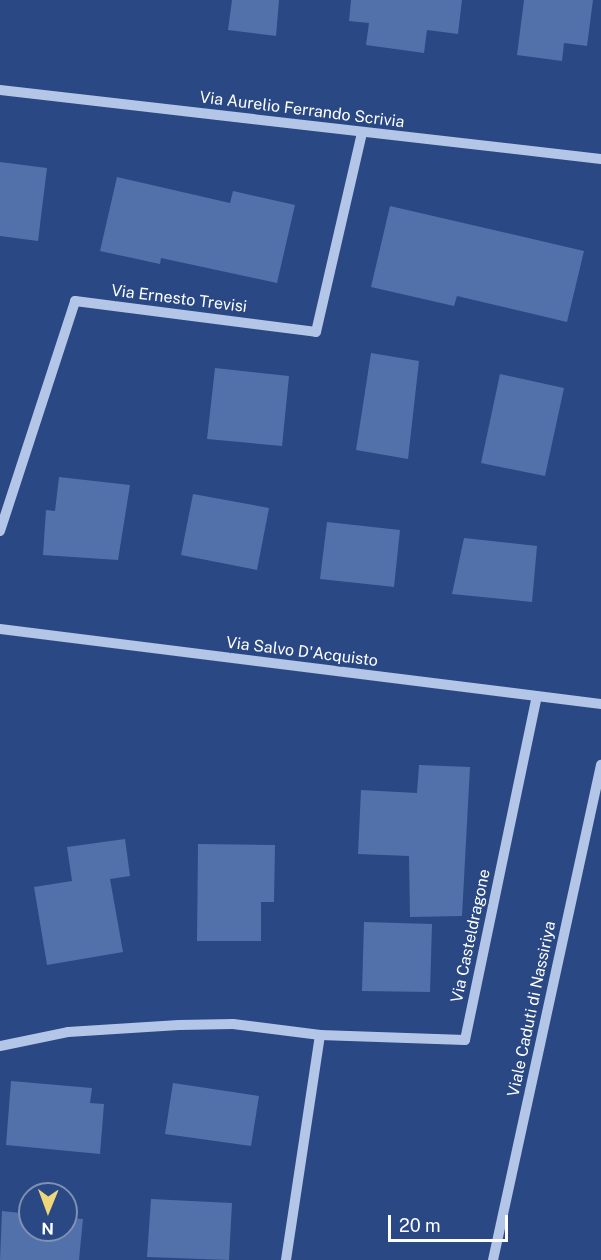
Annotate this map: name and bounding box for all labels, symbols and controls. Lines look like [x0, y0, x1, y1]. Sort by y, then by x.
street label: Via Aurelio Ferrando Scrivia [198, 88, 406, 132]
street label: Via Ernesto Trevisi [110, 281, 248, 317]
street label: Via Salvo D'Acquisto [225, 633, 379, 671]
street label: Via Casteldragone [447, 867, 495, 1005]
street label: Viale Caduti di Nassiriya [504, 919, 560, 1099]
north arrow [18, 1182, 78, 1242]
scale bar [391, 1203, 511, 1241]
text: 20 m [399, 1215, 441, 1236]
text: N [41, 1219, 54, 1238]

